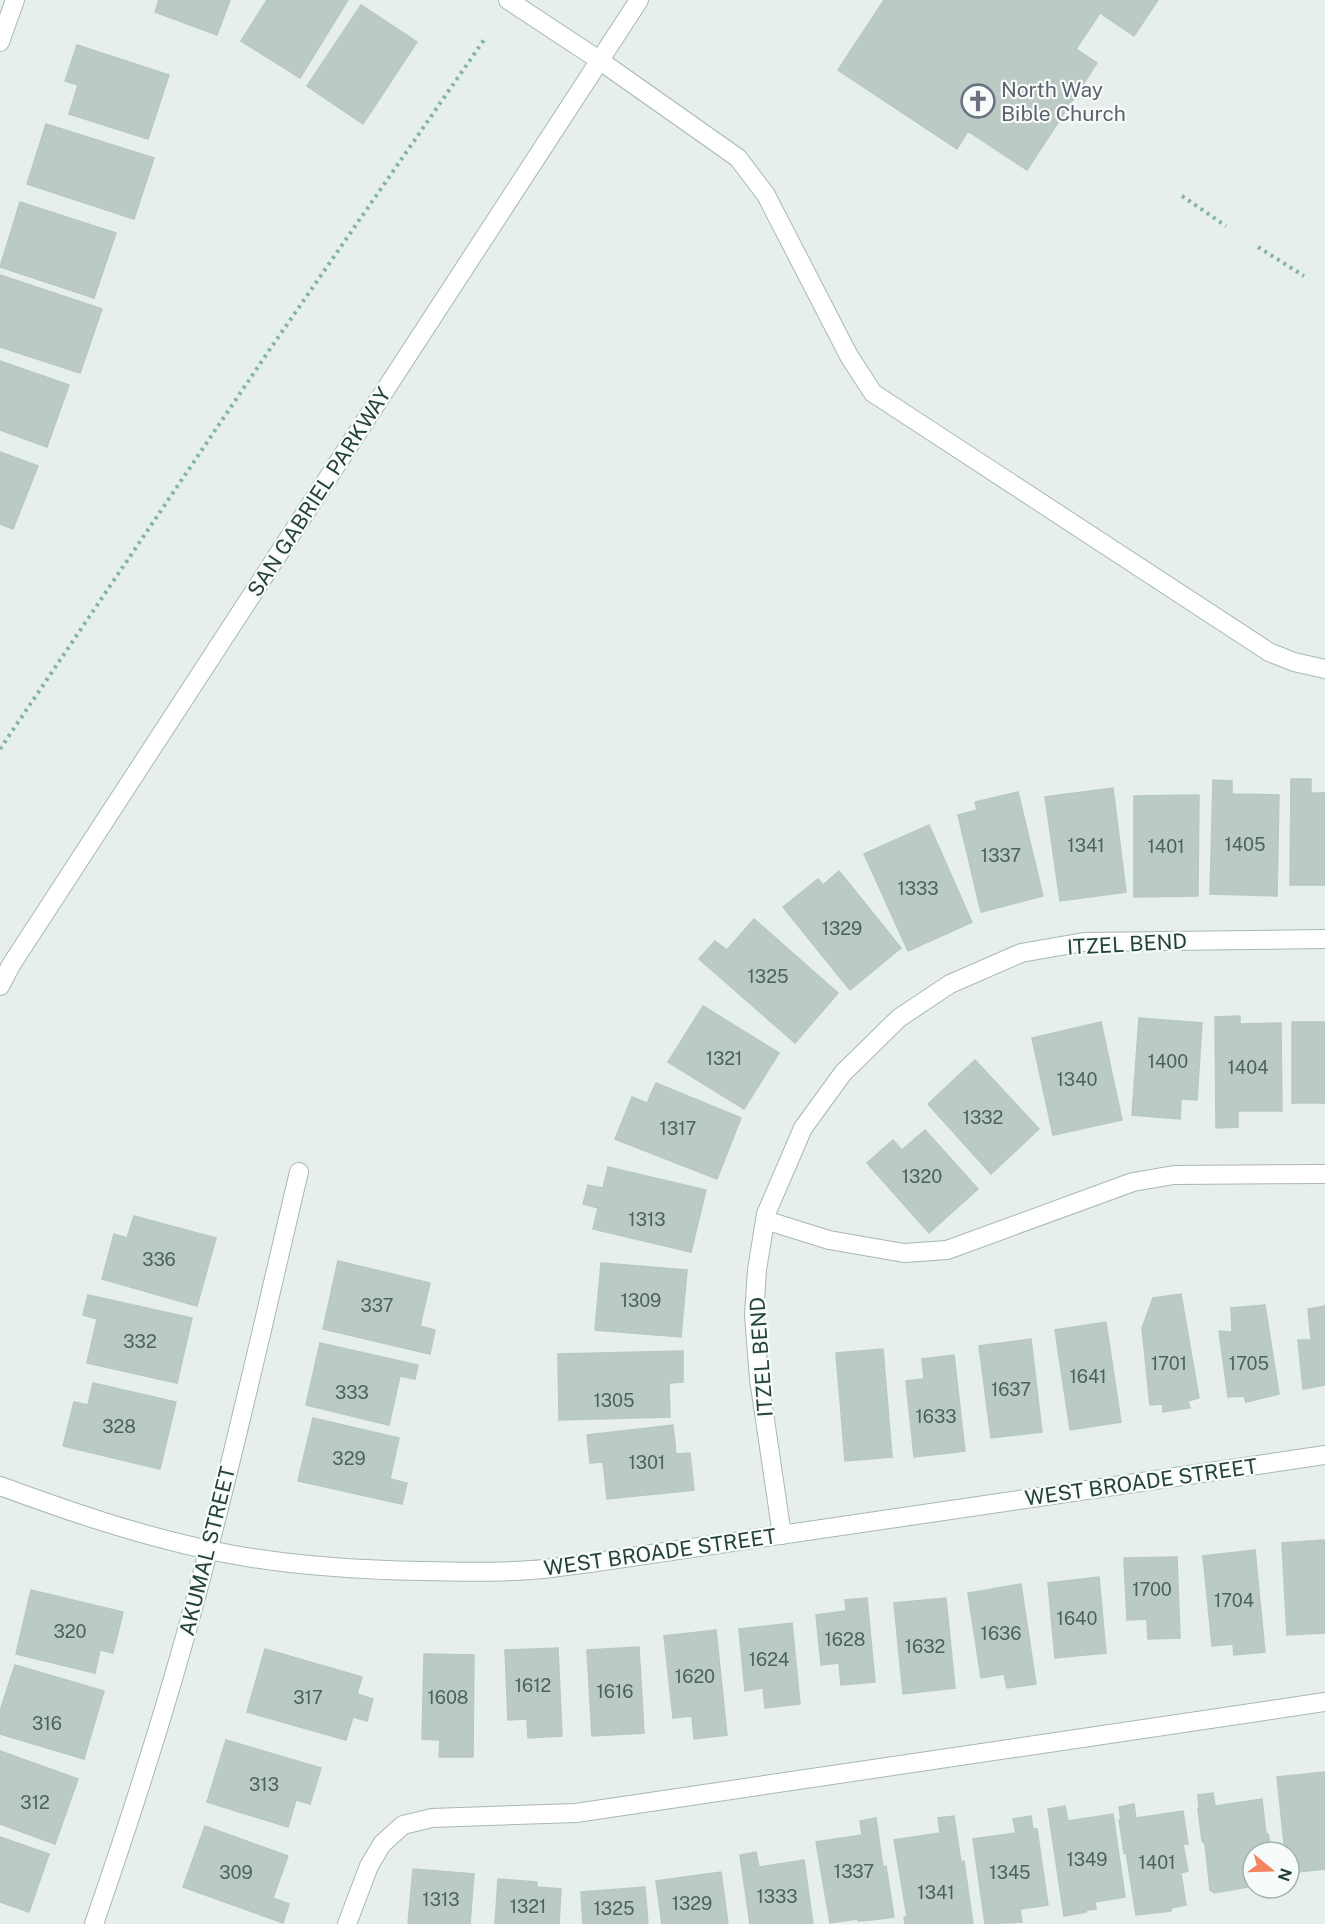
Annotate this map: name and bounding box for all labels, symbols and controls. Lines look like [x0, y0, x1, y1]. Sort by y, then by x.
place label: North Way Bible Church [1001, 77, 1126, 126]
church icon: North Way Bible Church [960, 83, 996, 119]
street label: SAN GABRIEL PARKWAY [242, 383, 396, 601]
house number: 1405 [1224, 834, 1266, 855]
house number: 1341 [1067, 835, 1105, 856]
house number: 1401 [1148, 836, 1184, 857]
house number: 1337 [981, 845, 1021, 866]
house number: 1333 [897, 878, 939, 899]
house number: 1329 [822, 918, 862, 939]
street label: ITZEL BEND [1066, 928, 1188, 960]
house number: 1325 [748, 966, 788, 987]
house number: 1321 [706, 1048, 742, 1069]
house number: 1400 [1148, 1051, 1188, 1072]
house number: 1404 [1228, 1057, 1268, 1078]
house number: 1340 [1057, 1069, 1097, 1090]
house number: 1332 [963, 1107, 1003, 1128]
house number: 1317 [660, 1118, 696, 1139]
house number: 1320 [902, 1166, 942, 1187]
house number: 1313 [628, 1209, 666, 1230]
house number: 336 [142, 1249, 176, 1270]
house number: 1309 [621, 1290, 661, 1311]
house number: 337 [360, 1295, 394, 1316]
street label: ITZEL BEND [744, 1296, 778, 1418]
house number: 332 [123, 1331, 157, 1352]
house number: 1701 [1151, 1353, 1187, 1374]
house number: 1705 [1229, 1353, 1269, 1374]
house number: 1641 [1069, 1366, 1107, 1387]
house number: 1637 [991, 1379, 1031, 1400]
house number: 333 [335, 1382, 369, 1403]
house number: 1305 [593, 1390, 635, 1411]
house number: 1633 [916, 1406, 956, 1427]
house number: 328 [102, 1416, 136, 1437]
house number: 329 [332, 1448, 366, 1469]
house number: 1301 [629, 1452, 665, 1473]
street label: WEST BROADE STREET [1023, 1453, 1259, 1511]
street label: AKUMAL STREET [174, 1464, 240, 1638]
street label: WEST BROADE STREET [542, 1523, 778, 1581]
house number: 1700 [1132, 1579, 1172, 1600]
house number: 1704 [1214, 1590, 1254, 1611]
house number: 1640 [1057, 1608, 1097, 1629]
house number: 320 [53, 1621, 87, 1642]
house number: 1636 [981, 1623, 1021, 1644]
house number: 1628 [825, 1629, 865, 1650]
house number: 1632 [905, 1636, 945, 1657]
house number: 1624 [749, 1649, 789, 1670]
house number: 1620 [675, 1666, 715, 1687]
house number: 1612 [515, 1675, 551, 1696]
house number: 1616 [596, 1681, 634, 1702]
house number: 317 [293, 1687, 323, 1708]
house number: 1608 [428, 1687, 468, 1708]
house number: 316 [32, 1713, 62, 1734]
house number: 313 [249, 1774, 279, 1795]
house number: 312 [20, 1792, 50, 1813]
north arrow [1241, 1840, 1301, 1900]
house number: 1349 [1066, 1849, 1108, 1870]
house number: 1401 [1139, 1852, 1175, 1873]
house number: 1337 [834, 1861, 874, 1882]
house number: 309 [219, 1862, 253, 1883]
house number: 1345 [989, 1862, 1031, 1883]
text: N [1274, 1866, 1296, 1884]
house number: 1341 [917, 1882, 955, 1903]
house number: 1333 [756, 1886, 798, 1907]
house number: 1313 [422, 1889, 460, 1910]
house number: 1329 [672, 1893, 712, 1914]
house number: 1321 [510, 1896, 546, 1917]
house number: 1325 [594, 1898, 634, 1919]

